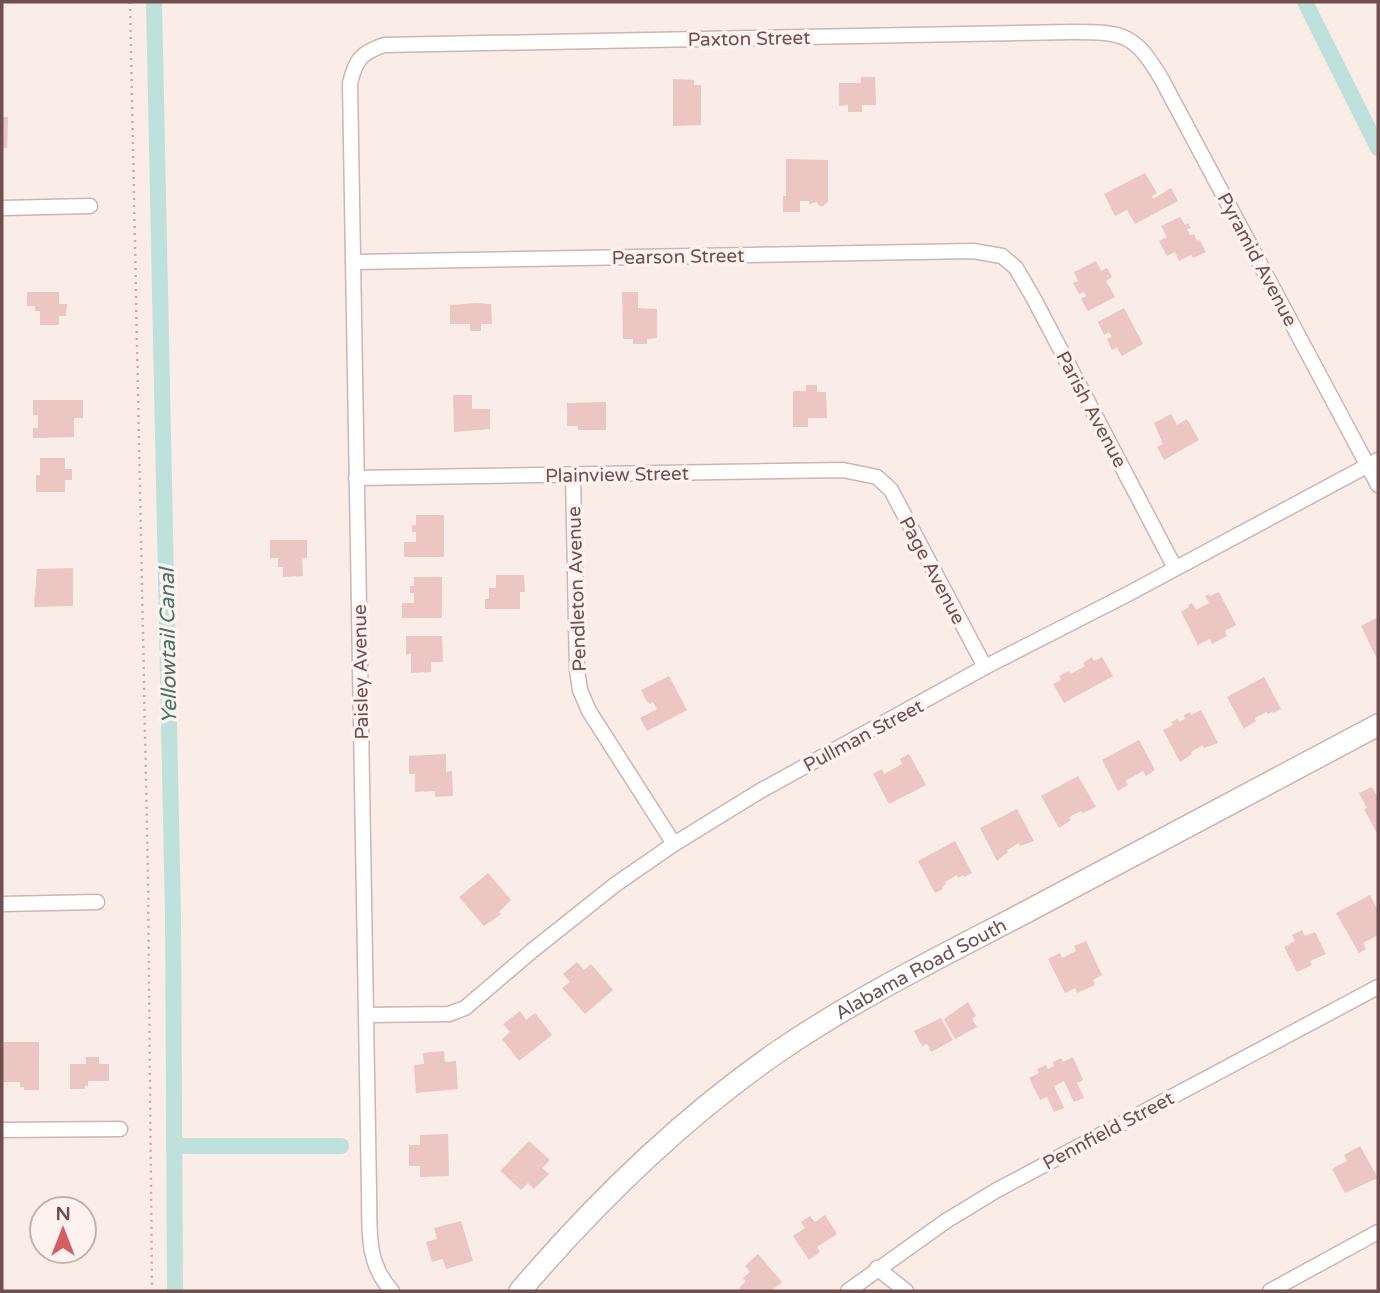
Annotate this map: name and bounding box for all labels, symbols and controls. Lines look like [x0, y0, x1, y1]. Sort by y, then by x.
street label: Paxton Street [687, 27, 811, 51]
street label: Pyramid Avenue [1213, 189, 1302, 330]
street label: Pearson Street [611, 245, 745, 269]
street label: Parish Avenue [1051, 348, 1131, 471]
street label: Plainview Street [545, 463, 689, 487]
street label: Pendleton Avenue [563, 506, 591, 672]
street label: Page Avenue [895, 513, 970, 628]
water label: Yellowtail Canal [155, 565, 182, 724]
street label: Paisley Avenue [349, 604, 373, 740]
street label: Pullman Street [800, 695, 927, 777]
street label: Alabama Road South [831, 914, 1010, 1025]
street label: Pennfield Street [1039, 1087, 1178, 1175]
north arrow [28, 1195, 98, 1265]
text: N [55, 1203, 71, 1225]

